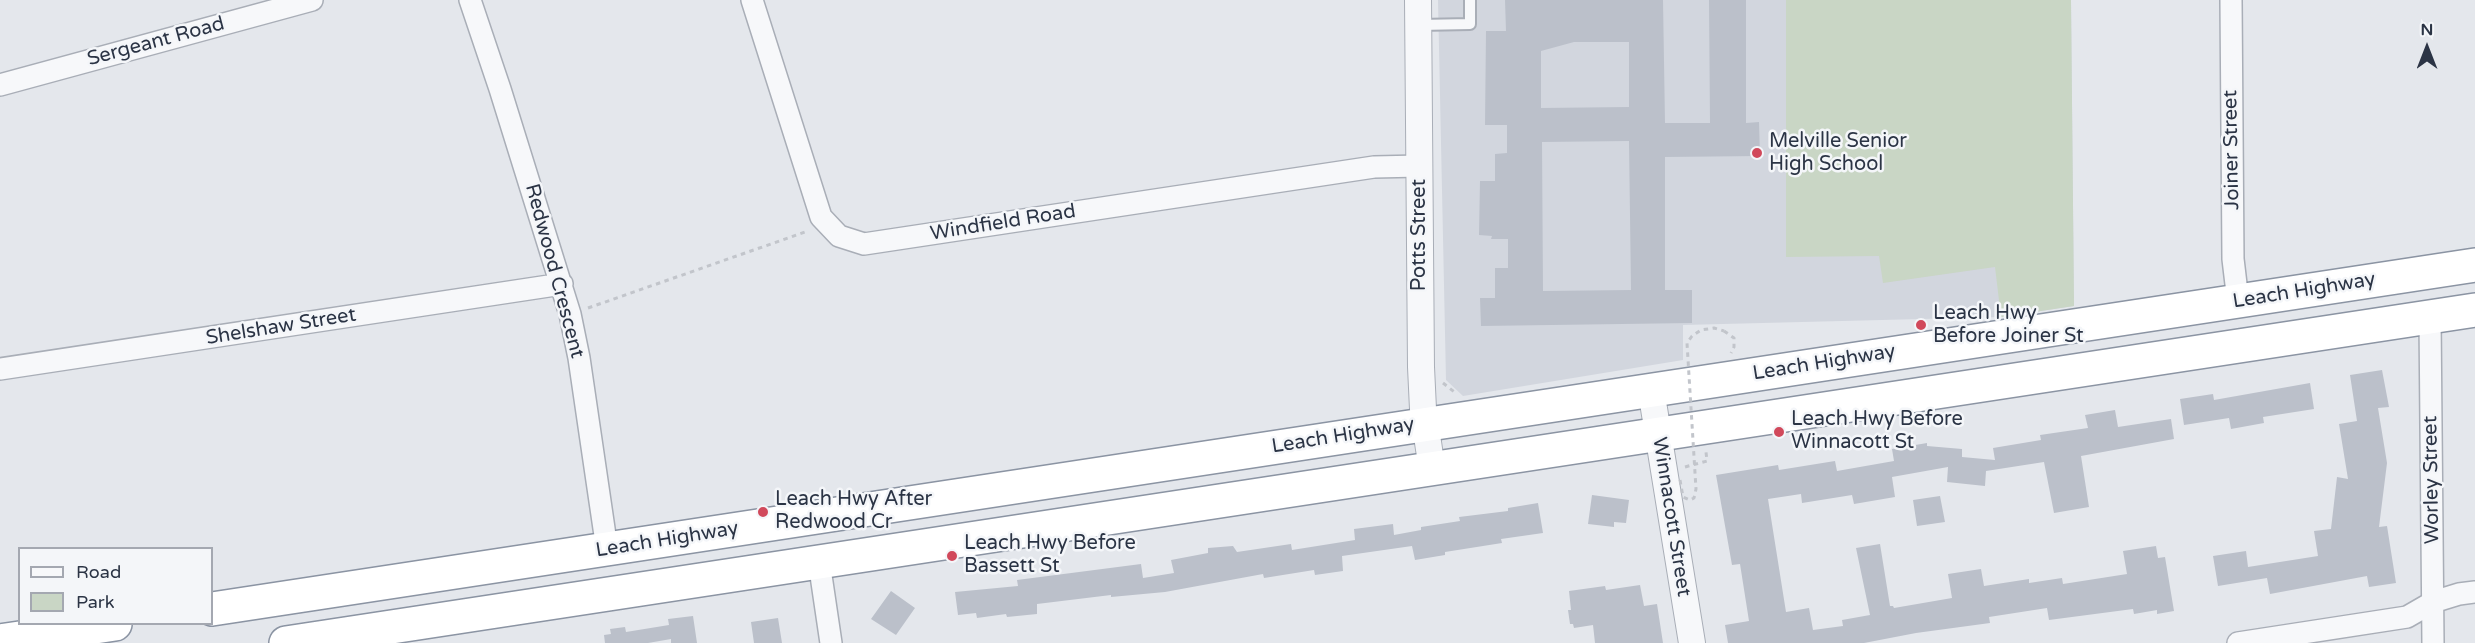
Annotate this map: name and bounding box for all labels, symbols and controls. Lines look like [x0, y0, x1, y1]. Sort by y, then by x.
street label: Sergeant Road [85, 12, 227, 72]
north arrow [2397, 18, 2457, 78]
text: N [2421, 20, 2433, 40]
street label: Joiner Street [2219, 90, 2245, 210]
place label: Melville Senior High School [1769, 130, 1907, 177]
marker: Melville Senior High School [1750, 146, 1764, 160]
street label: Potts Street [1408, 179, 1432, 291]
street label: Redwood Crescent [519, 181, 589, 361]
street label: Windfield Road [929, 200, 1077, 246]
street label: Leach Highway [2231, 268, 2377, 314]
place label: Leach Hwy Before Joiner St [1933, 302, 2084, 349]
street label: Shelshaw Street [204, 303, 358, 351]
marker: Leach Hwy Before Joiner St [1914, 318, 1928, 332]
street label: Leach Highway [1751, 340, 1897, 386]
place label: Leach Hwy Before Winnacott St [1791, 408, 1963, 455]
street label: Leach Highway [1270, 413, 1416, 459]
street label: Worley Street [2419, 416, 2445, 544]
marker: Leach Hwy Before Winnacott St [1772, 425, 1786, 439]
street label: Winnacott Street [1647, 436, 1695, 598]
place label: Leach Hwy After Redwood Cr [775, 488, 932, 535]
marker: Leach Hwy After Redwood Cr [756, 505, 770, 519]
street label: Leach Highway [594, 517, 740, 563]
place label: Leach Hwy Before Bassett St [964, 532, 1136, 579]
legend [18, 547, 213, 625]
marker: Leach Hwy Before Bassett St [945, 549, 959, 563]
text: Road [76, 561, 121, 583]
text: Park [76, 591, 114, 613]

